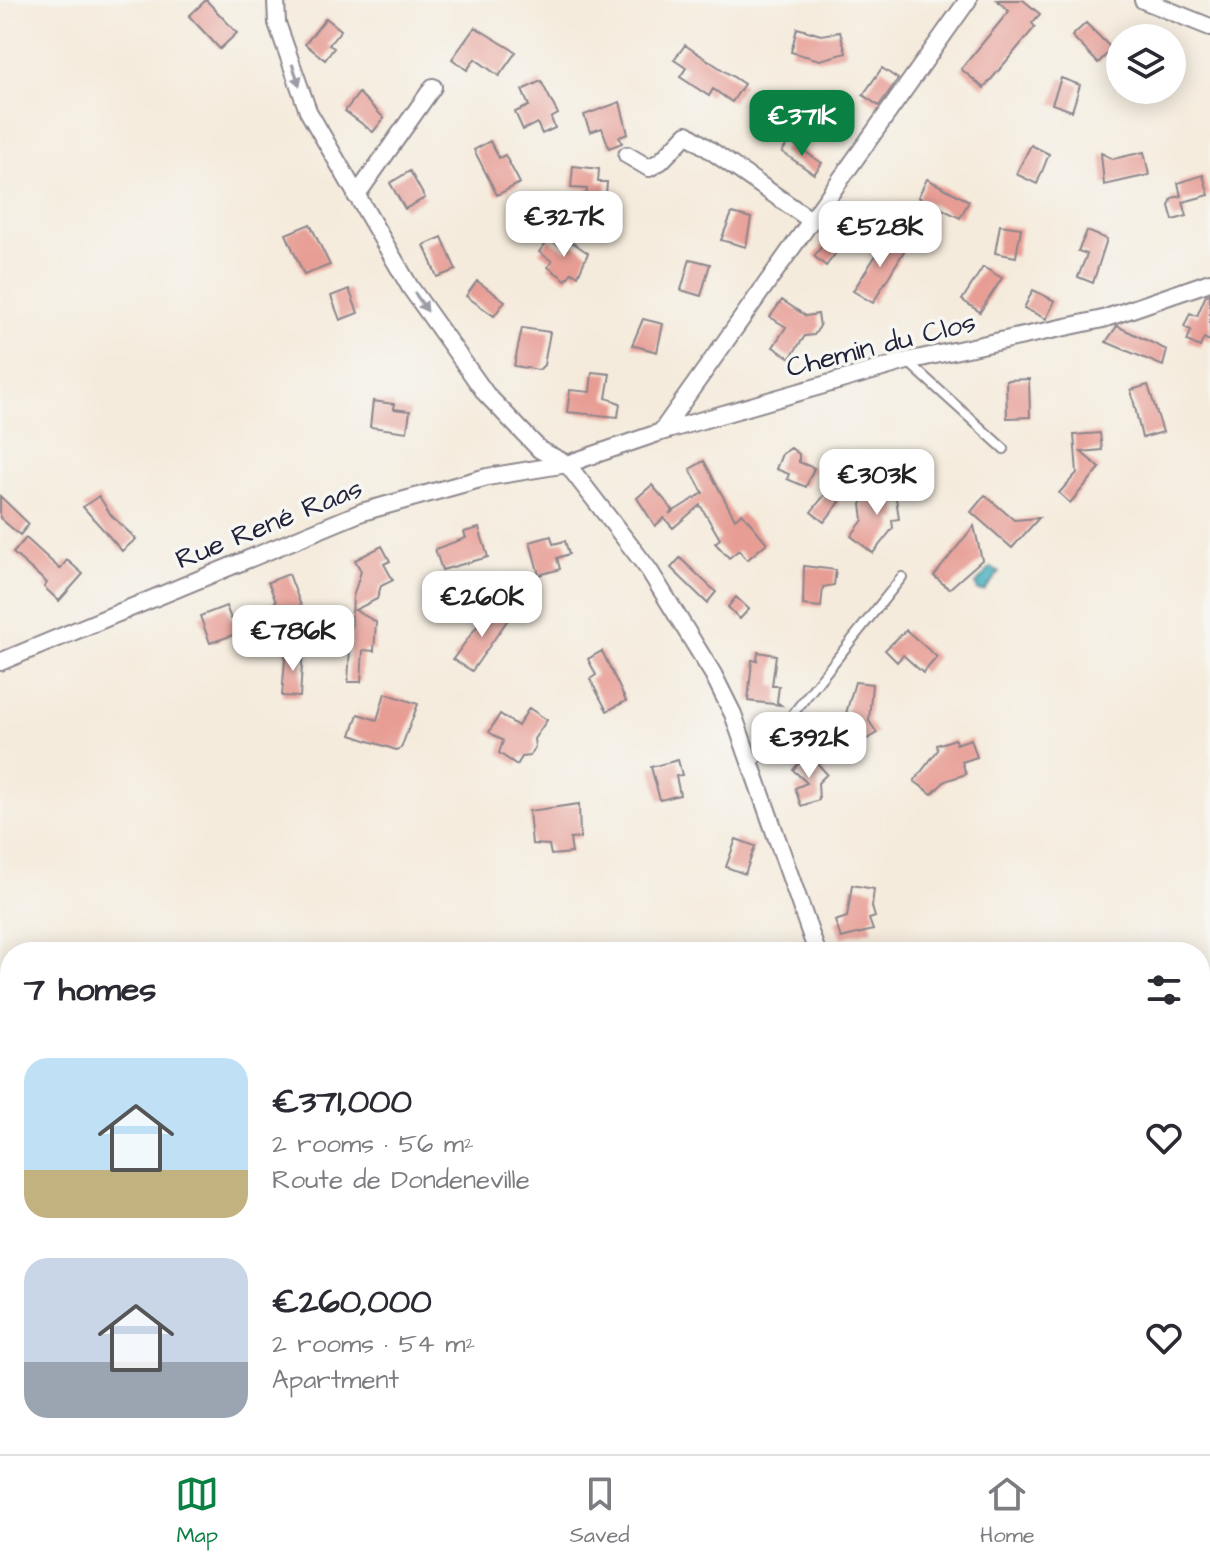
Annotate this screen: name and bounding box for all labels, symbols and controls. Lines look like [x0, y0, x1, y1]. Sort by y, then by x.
map controls [1106, 24, 1186, 104]
button: layers [1106, 24, 1186, 104]
one-way arrow [290, 63, 302, 87]
pin: €371K [746, 90, 858, 158]
text: €371K [768, 98, 836, 134]
pin: €327K [508, 191, 620, 259]
text: €327K [524, 199, 604, 235]
pin: €528K [824, 201, 936, 269]
text: €528K [837, 209, 923, 245]
one-way arrow [413, 291, 429, 313]
street label: Chemin du Clos [782, 303, 980, 387]
pin: €303K [821, 449, 933, 517]
text: €303K [837, 457, 917, 493]
street label: Rue René Raas [170, 469, 368, 579]
pin: €260K [426, 571, 538, 639]
text: €260K [440, 579, 524, 615]
pin: €786K [237, 605, 349, 673]
text: €786K [250, 613, 336, 649]
pin: €392K [753, 712, 865, 780]
text: €392K [769, 720, 849, 756]
text: 7 homes [24, 966, 156, 1014]
icon: filters [1142, 968, 1186, 1012]
text: €371,000 [272, 1078, 412, 1126]
icon: home [88, 1090, 184, 1186]
icon: heart [1142, 1116, 1186, 1160]
text: 2 rooms · 56 m² [272, 1126, 474, 1162]
text: Route de Dondeneville [272, 1162, 530, 1198]
text: €260,000 [272, 1278, 432, 1326]
icon: home [88, 1290, 184, 1386]
icon: heart [1142, 1316, 1186, 1360]
text: 2 rooms · 54 m² [272, 1326, 475, 1362]
text: Apartment [272, 1362, 399, 1398]
tab: Map [175, 1472, 219, 1551]
tab: Saved [570, 1472, 630, 1551]
tab: Home [980, 1472, 1035, 1551]

